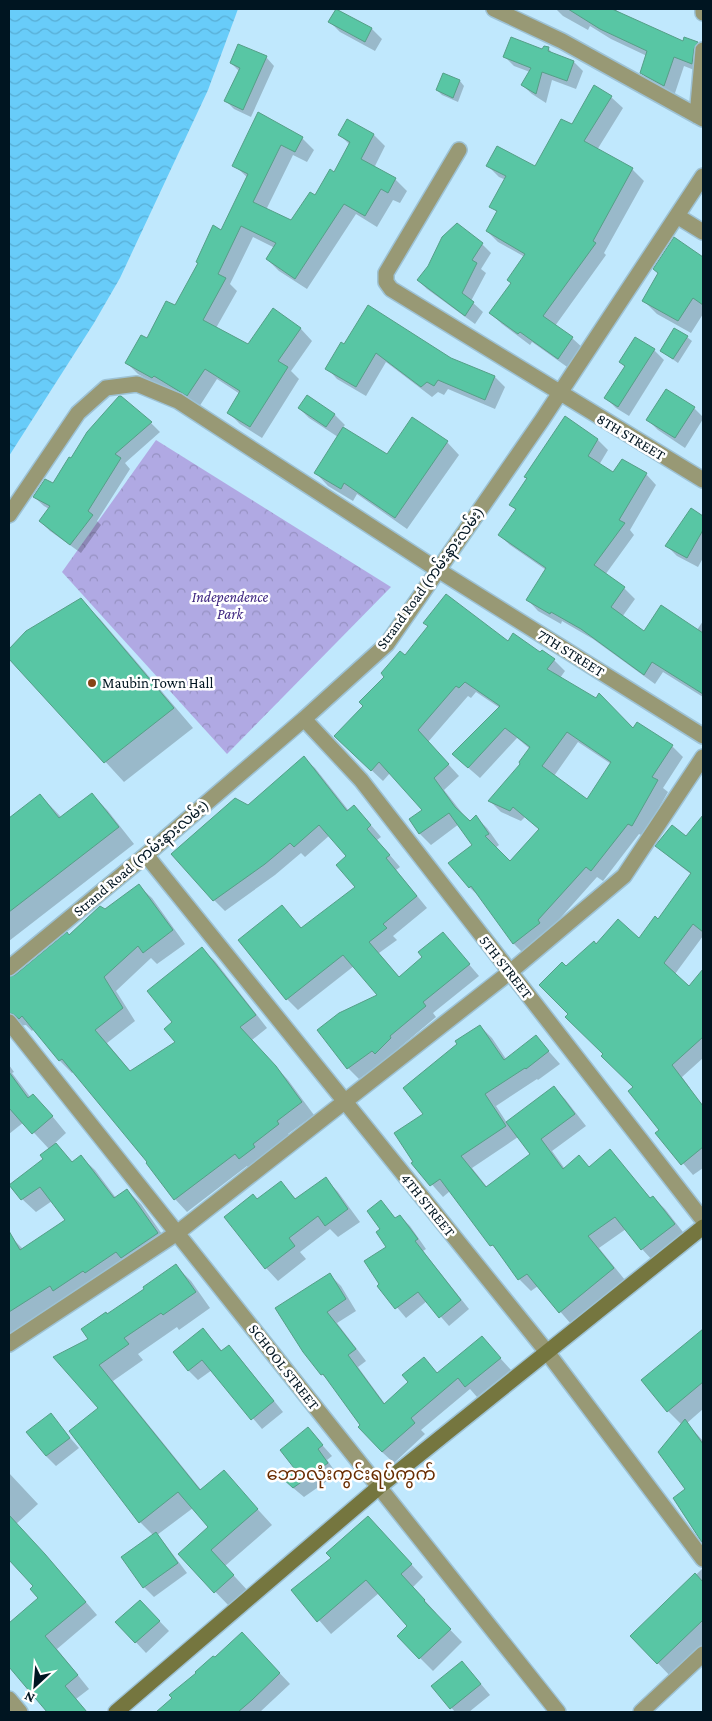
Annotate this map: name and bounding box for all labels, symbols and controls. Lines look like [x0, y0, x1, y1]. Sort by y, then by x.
street label: 8TH STREET [594, 410, 668, 464]
street label: Strand Road (ကမ်းနားလမ်း) [372, 503, 490, 654]
park label: Independence Park [192, 589, 269, 622]
street label: 7TH STREET [535, 626, 607, 680]
place label: Maubin Town Hall [102, 675, 213, 691]
marker: Maubin Town Hall [86, 677, 98, 689]
street label: Strand Road (ကမ်းနားလမ်း) [69, 795, 214, 922]
street label: 5TH STREET [476, 932, 536, 1002]
street label: 4TH STREET [398, 1170, 458, 1240]
street label: SCHOOL STREET [246, 1321, 322, 1413]
district label: ဘောလုံးကွင်းရပ်ကွက် [266, 1461, 436, 1489]
north arrow [10, 1661, 60, 1711]
text: N [21, 1688, 37, 1707]

